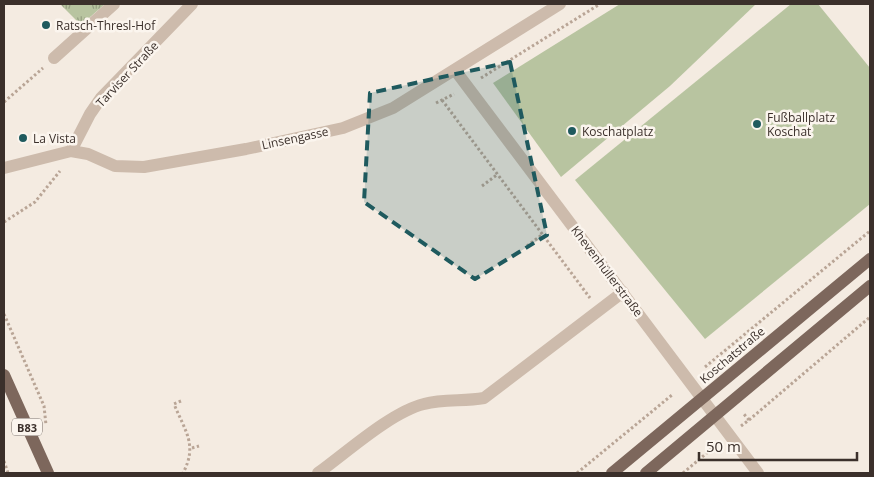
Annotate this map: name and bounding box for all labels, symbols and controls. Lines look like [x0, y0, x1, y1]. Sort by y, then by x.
place label: Ratsch-Thresl-Hof [56, 17, 156, 34]
marker: Ratsch-Thresl-Hof [40, 19, 52, 31]
street label: Tarviser Straße [92, 37, 162, 111]
place label: Fußballplatz Koschat [767, 109, 835, 140]
marker: Fußballplatz Koschat [751, 118, 763, 130]
street label: Linsengasse [260, 123, 330, 153]
place label: Koschatplatz [582, 123, 654, 140]
marker: Koschatplatz [566, 125, 578, 137]
place label: La Vista [33, 130, 76, 147]
marker: La Vista [17, 132, 29, 144]
street label: Khevenhüllerstraße [567, 222, 647, 320]
street label: Koschatstraße [696, 323, 768, 387]
road number: B83 [12, 418, 42, 436]
scale bar [699, 430, 856, 462]
text: 50 m [706, 436, 741, 456]

